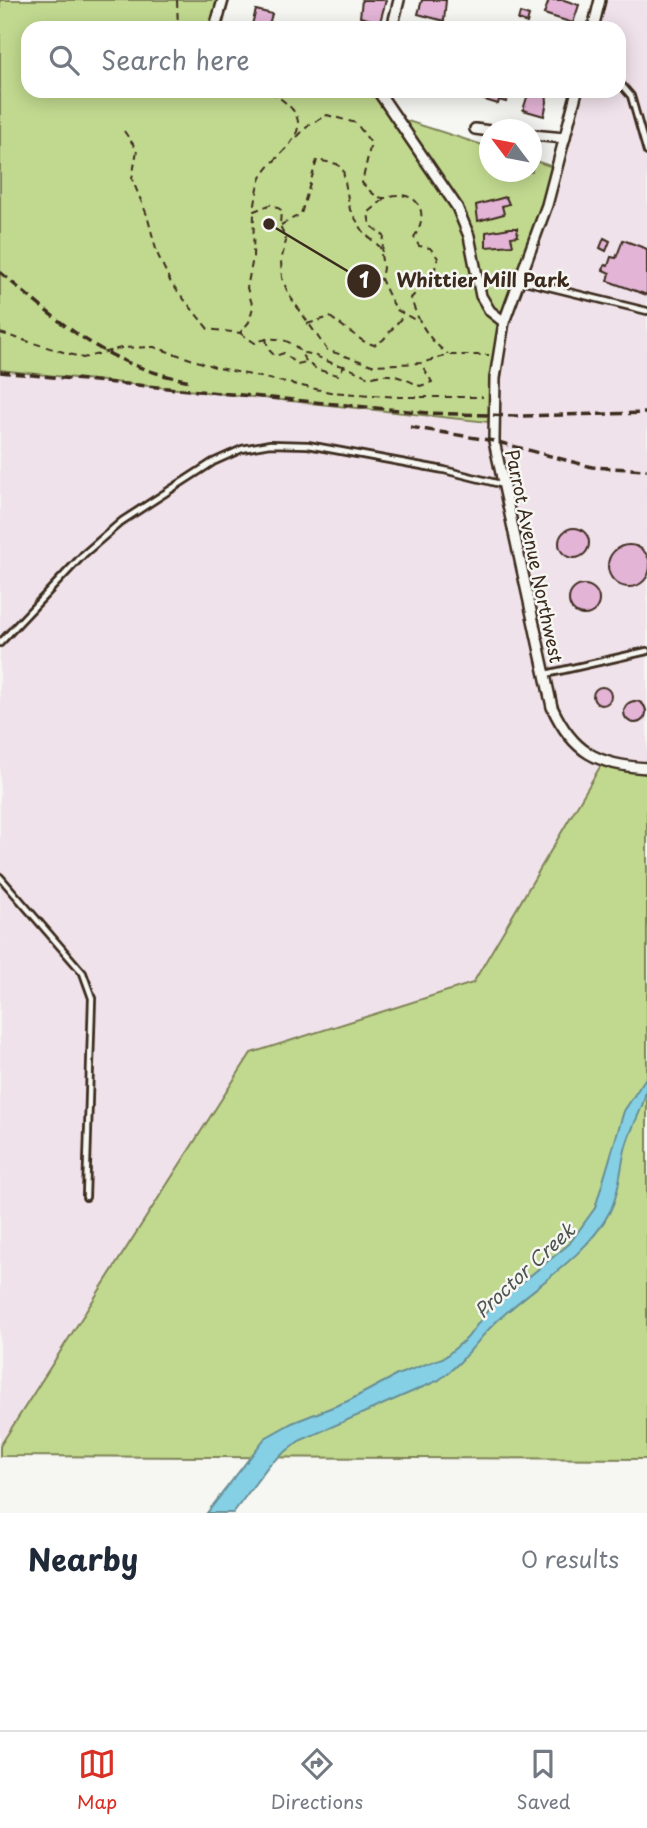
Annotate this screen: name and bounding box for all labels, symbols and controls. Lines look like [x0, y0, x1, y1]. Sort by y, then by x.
search box [21, 21, 626, 98]
text: Search here [101, 40, 250, 79]
icon: search [45, 41, 83, 79]
north arrow [479, 119, 542, 182]
callout: Whittier Mill Park [346, 261, 584, 301]
text: 1 [359, 263, 369, 295]
text: Whittier Mill Park [396, 265, 570, 293]
street label: Parrot Avenue Northwest [499, 447, 571, 665]
water label: Proctor Creek [467, 1215, 582, 1324]
text: Nearby [28, 1536, 138, 1581]
text: 0 results [521, 1541, 619, 1576]
tab: Map [77, 1745, 117, 1815]
tab: Directions [271, 1745, 363, 1815]
tab: Saved [516, 1745, 570, 1815]

